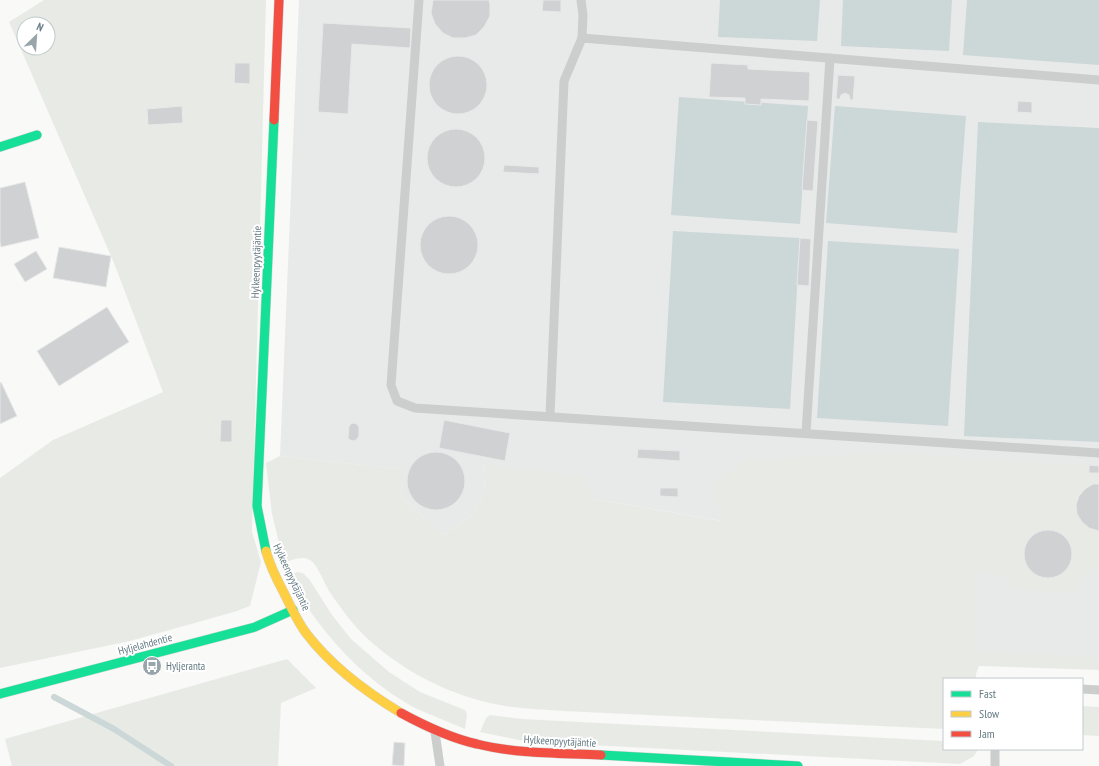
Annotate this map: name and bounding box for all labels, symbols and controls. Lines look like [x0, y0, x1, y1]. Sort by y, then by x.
north arrow [16, 16, 56, 56]
text: N [35, 19, 46, 35]
street label: Hylkeenpyytäjäntie [248, 225, 264, 299]
street label: Hylkeenpyytäjäntie [270, 541, 314, 613]
street label: Hyljelahdentie [116, 630, 174, 658]
bus stop icon: Hyljeranta [141, 655, 163, 677]
place label: Hyljeranta [166, 659, 205, 673]
legend [943, 678, 1083, 750]
text: Fast [979, 686, 997, 701]
text: Slow [979, 706, 1000, 721]
text: Jam [978, 726, 995, 741]
street label: Hylkeenpyytäjäntie [523, 732, 597, 750]

